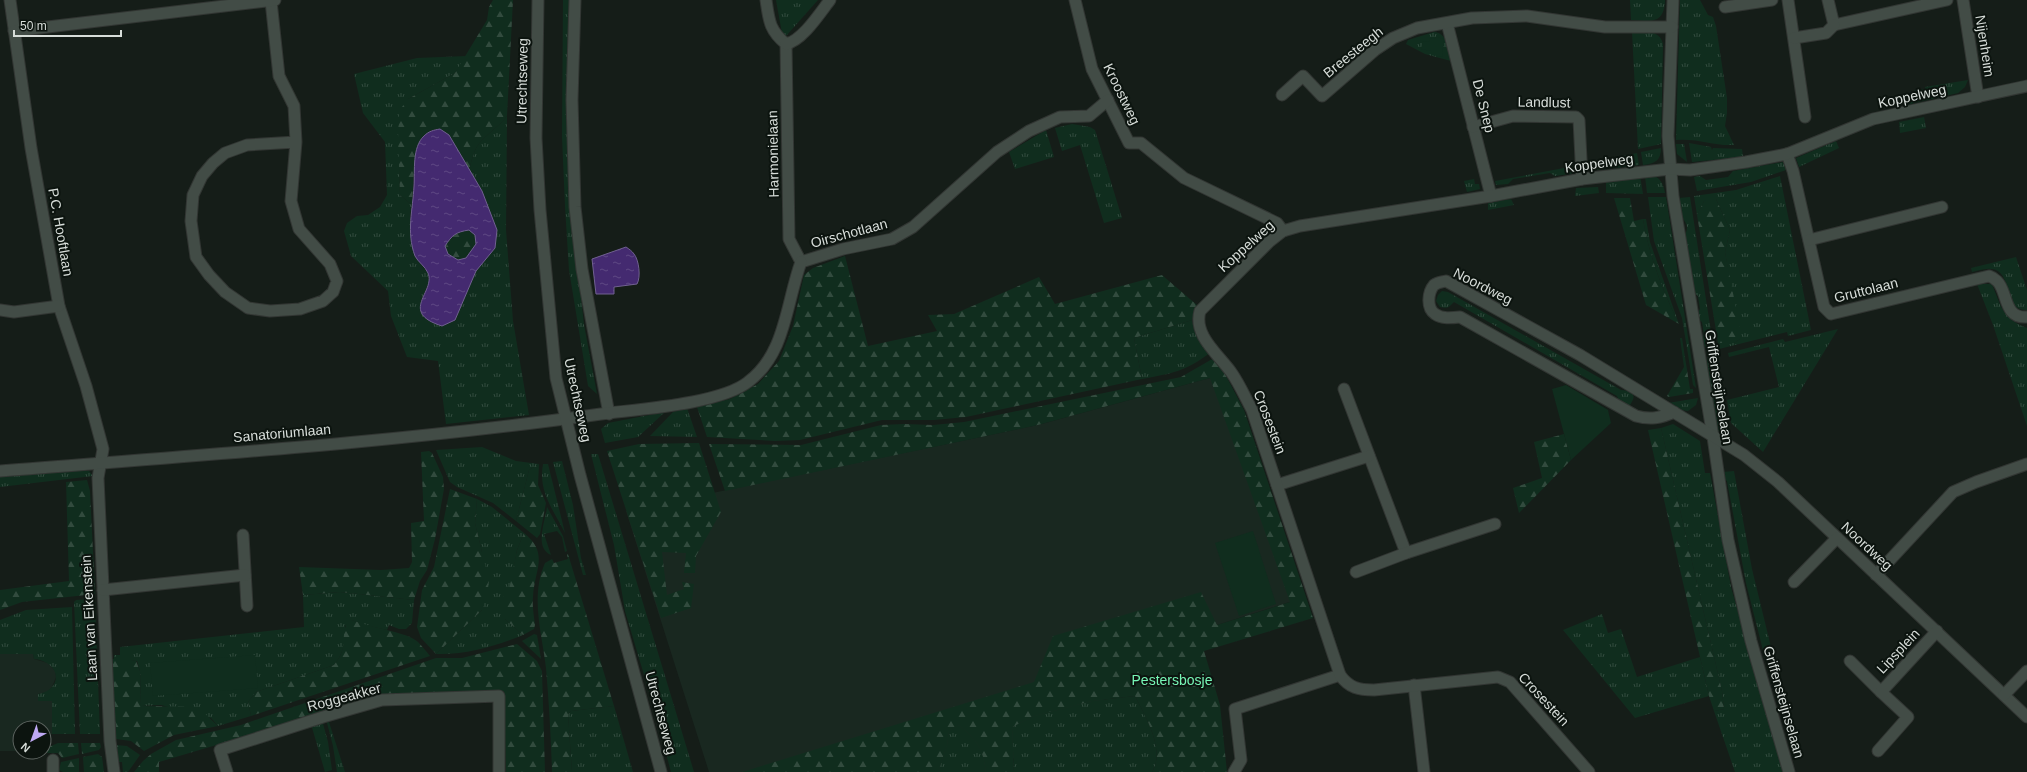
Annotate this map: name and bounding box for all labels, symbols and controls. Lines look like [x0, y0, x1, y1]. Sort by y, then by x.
scale bar [14, 12, 121, 38]
street label: Nijenheim [1972, 14, 1998, 78]
text: 50 m [20, 19, 47, 33]
street label: Breesteegh [1320, 23, 1386, 81]
street label: Utrechtseweg [513, 38, 531, 124]
street label: Kroostweg [1100, 61, 1144, 127]
street label: De Snep [1470, 78, 1498, 135]
street label: Koppelweg [1876, 81, 1948, 111]
street label: Landlust [1517, 94, 1571, 110]
street label: Harmonielaan [764, 110, 782, 198]
street label: Koppelweg [1564, 150, 1634, 176]
street label: P.C. Hooftlaan [45, 187, 77, 277]
street label: Oirschotlaan [809, 215, 889, 251]
street label: Koppelweg [1215, 217, 1277, 275]
street label: Noordweg [1451, 264, 1515, 308]
street label: Gruttolaan [1832, 274, 1900, 306]
street label: Griffensteijnselaan [1702, 329, 1736, 445]
street label: Utrechtseweg [561, 356, 595, 444]
street label: Crosestein [1251, 388, 1289, 456]
street label: Sanatoriumlaan [232, 421, 332, 445]
street label: Noordweg [1838, 518, 1896, 574]
street label: Laan van Eikenstein [78, 555, 100, 681]
street label: Lipsplein [1873, 625, 1923, 677]
street label: Griffensteijnselaan [1760, 644, 1808, 760]
street label: Crosestein [1515, 669, 1573, 729]
street label: Utrechtseweg [642, 670, 680, 756]
park label: Pestersbosje [1132, 672, 1213, 688]
street label: Roggeakker [305, 679, 383, 714]
north arrow [12, 720, 52, 760]
text: N [18, 740, 32, 755]

